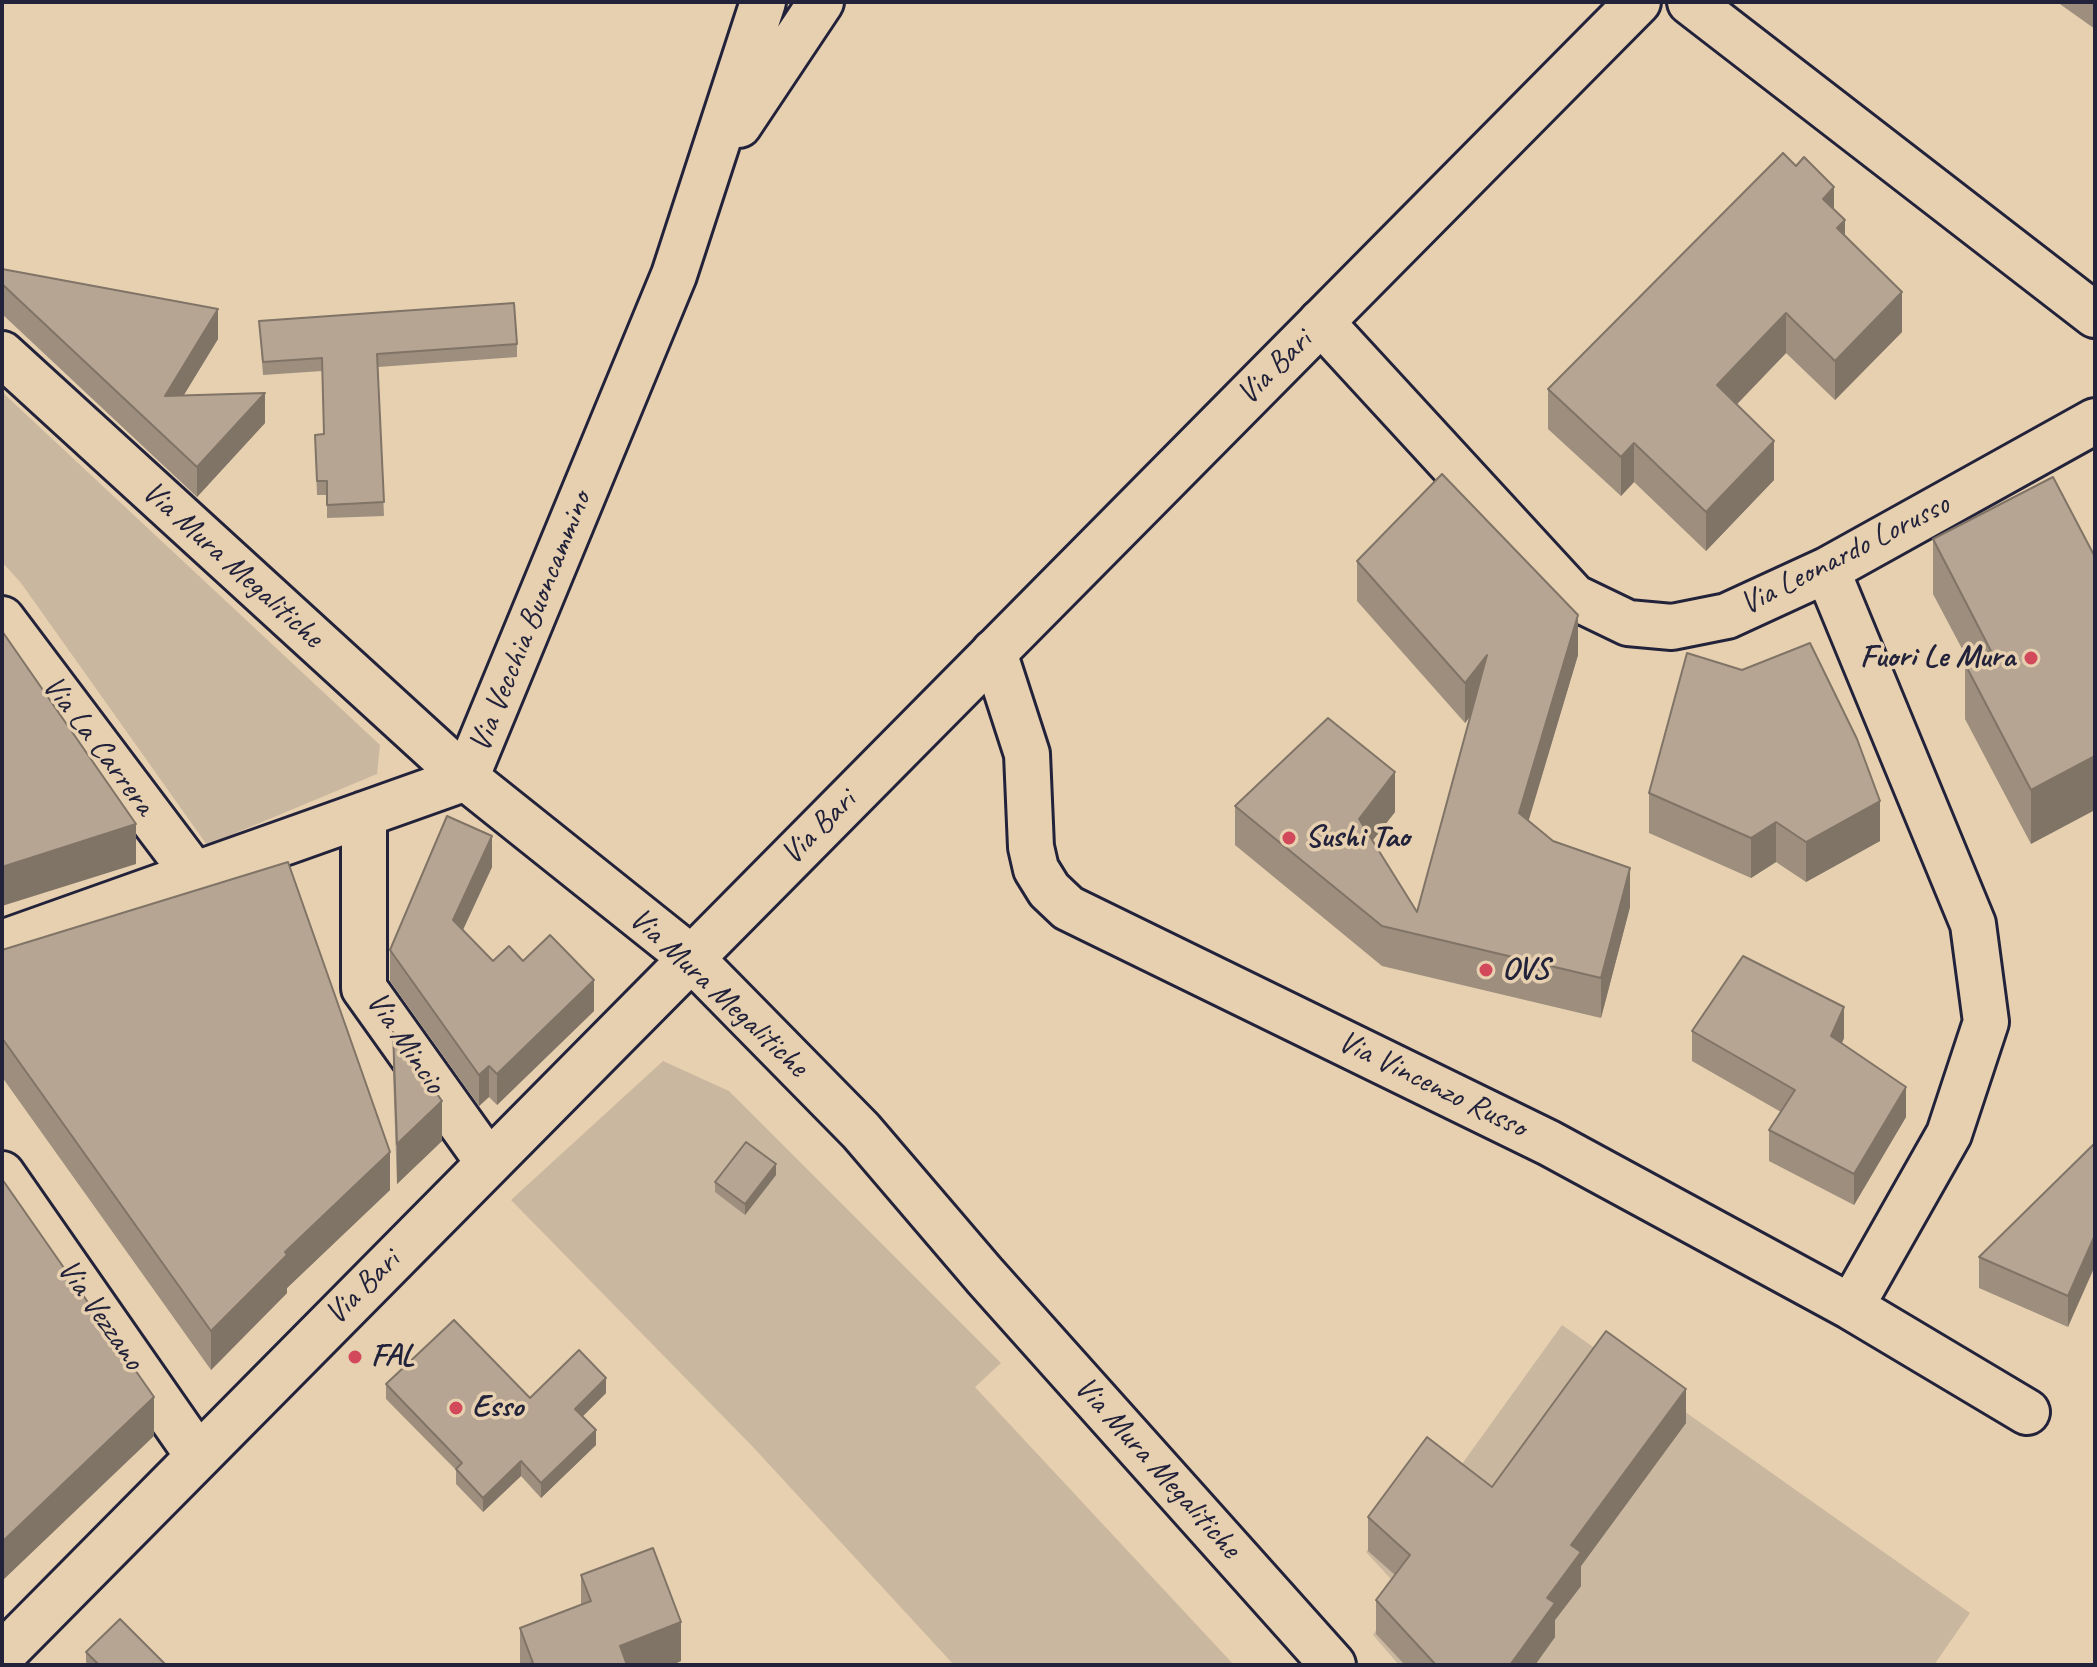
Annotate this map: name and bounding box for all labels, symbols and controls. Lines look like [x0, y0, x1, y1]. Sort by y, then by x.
street label: Via Bari [1229, 322, 1321, 414]
street label: Via Mura Megalitiche [133, 474, 331, 656]
street label: Via Vecchia Buoncammino [461, 486, 601, 758]
street label: Via Leonardo Lorusso [1734, 486, 1956, 624]
place label: Fuori Le Mura [1860, 639, 2015, 677]
marker: Fuori Le Mura [2022, 649, 2040, 667]
street label: Via La Carrera [33, 669, 163, 823]
street label: Via Bari [773, 782, 865, 874]
place label: Sushi Tao [1305, 819, 1410, 857]
marker: Sushi Tao [1280, 829, 1298, 847]
street label: Via Mura Megalitiche [621, 900, 815, 1086]
place label: OVS [1502, 951, 1549, 989]
marker: OVS [1477, 961, 1495, 979]
street label: Via Mincio [357, 985, 453, 1101]
street label: Via Vincenzo Russo [1332, 1023, 1532, 1147]
street label: Via Bari [317, 1242, 409, 1334]
street label: Via Vezzano [48, 1252, 152, 1378]
place label: FAL [371, 1338, 414, 1376]
marker: FAL [346, 1348, 364, 1366]
street label: Via Mura Megalitiche [1066, 1369, 1248, 1567]
place label: Esso [472, 1389, 523, 1427]
marker: Esso [447, 1399, 465, 1417]

